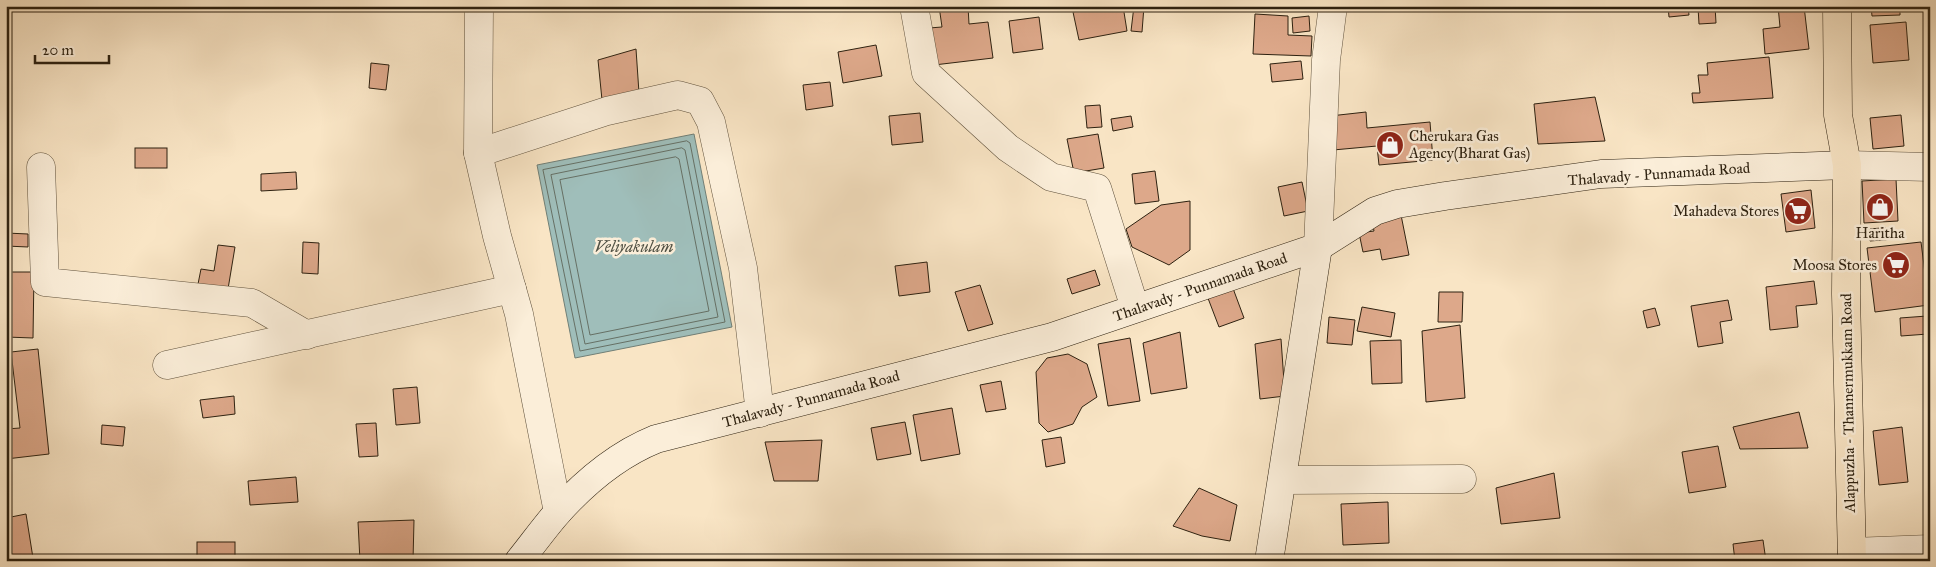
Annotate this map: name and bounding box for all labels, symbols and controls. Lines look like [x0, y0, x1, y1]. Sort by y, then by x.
scale bar [35, 32, 109, 64]
text: 20 m [42, 41, 74, 59]
place label: Cherukara Gas Agency(Bharat Gas) [1408, 127, 1530, 163]
shop icon: Cherukara Gas Agency(Bharat Gas) [1375, 130, 1405, 160]
street label: Thalavady - Punnamada Road [1567, 159, 1751, 189]
shop icon: Haritha [1865, 192, 1895, 222]
supermarket icon: Mahadeva Stores [1783, 196, 1813, 226]
place label: Mahadeva Stores [1673, 202, 1779, 220]
place label: Haritha [1856, 224, 1905, 242]
water label: Veliyakulam [595, 237, 673, 256]
street label: Thalavady - Punnamada Road [1111, 249, 1290, 325]
supermarket icon: Moosa Stores [1881, 250, 1911, 280]
place label: Moosa Stores [1793, 256, 1877, 274]
street label: Alappuzha - Thannermukkam Road [1837, 293, 1859, 514]
street label: Thalavady - Punnamada Road [720, 367, 902, 431]

